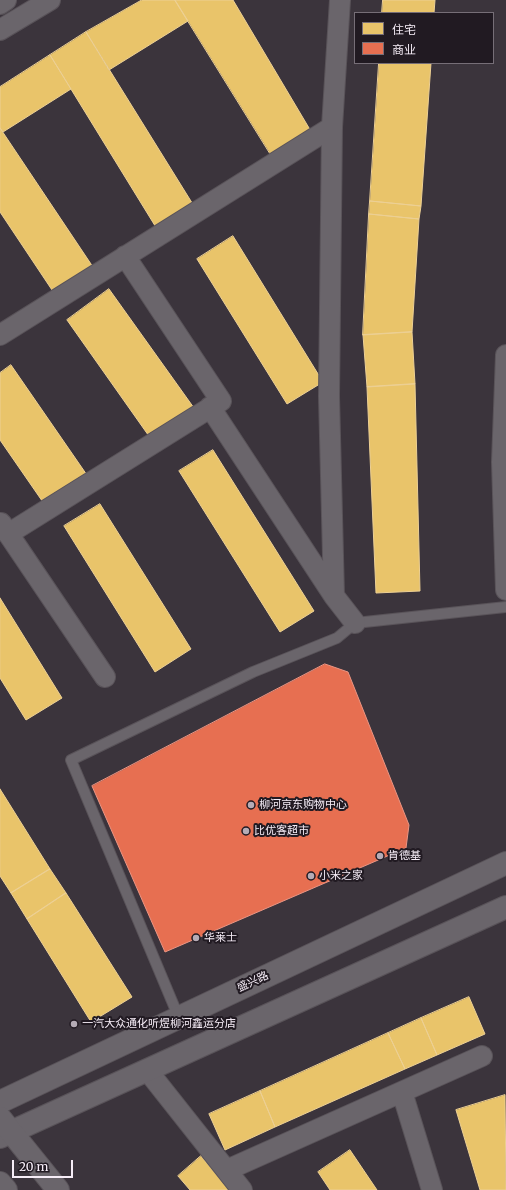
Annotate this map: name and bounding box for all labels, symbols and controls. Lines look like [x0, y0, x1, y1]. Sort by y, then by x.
legend [354, 12, 494, 64]
text: 住宅 [392, 22, 416, 37]
text: 商业 [392, 42, 416, 57]
place label: 柳河京东购物中心 [259, 798, 347, 812]
marker: 柳河京东购物中心 [246, 800, 256, 810]
place label: 比优客超市 [254, 824, 309, 838]
marker: 比优客超市 [241, 826, 251, 836]
place label: 肯德基 [388, 849, 421, 863]
marker: 肯德基 [375, 851, 385, 861]
place label: 小米之家 [319, 869, 363, 883]
marker: 小米之家 [306, 871, 316, 881]
place label: 华莱士 [204, 931, 237, 945]
marker: 华莱士 [191, 933, 201, 943]
street label: 盛兴路 [235, 969, 271, 995]
place label: 一汽大众通化听煜柳河鑫运分店 [82, 1017, 236, 1031]
marker: 一汽大众通化听煜柳河鑫运分店 [69, 1019, 79, 1029]
scale bar [14, 1152, 75, 1178]
text: 20 m [19, 1159, 48, 1174]

